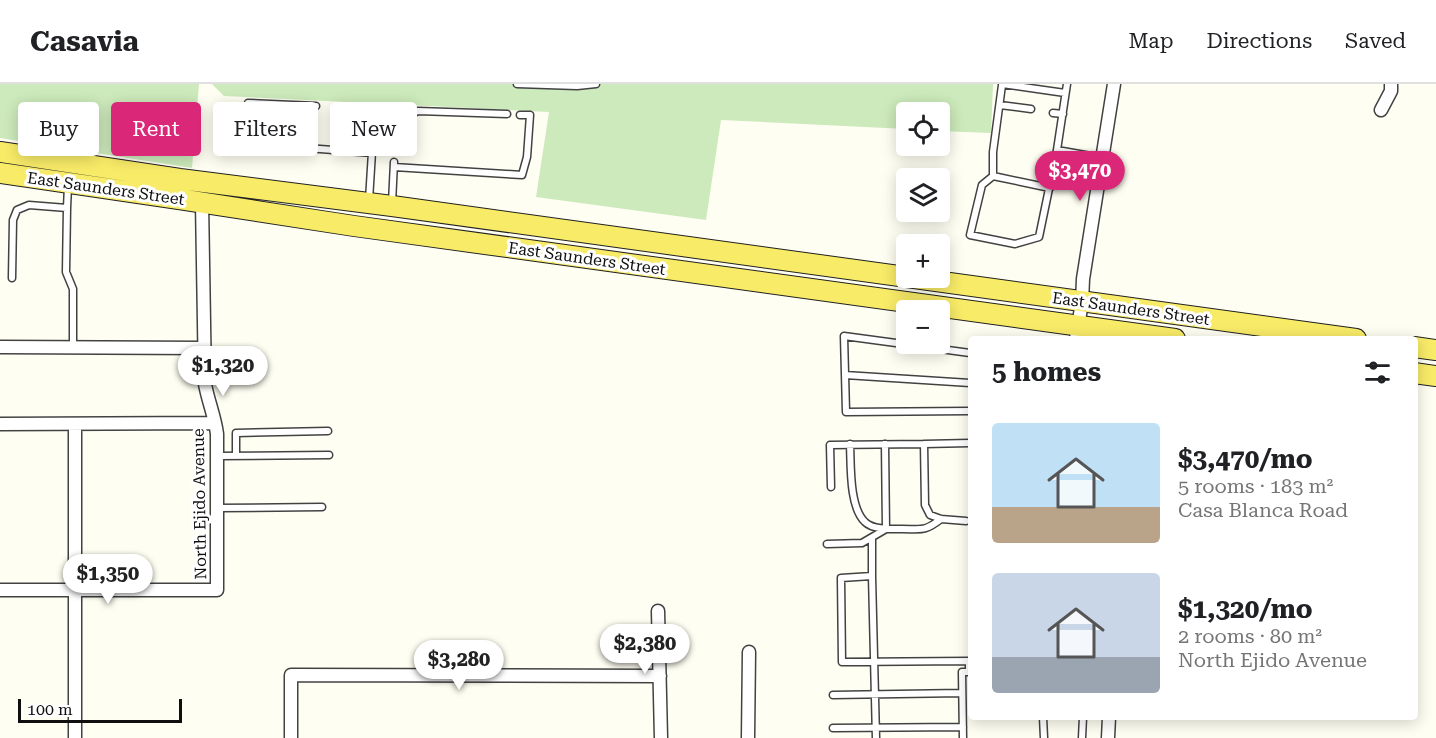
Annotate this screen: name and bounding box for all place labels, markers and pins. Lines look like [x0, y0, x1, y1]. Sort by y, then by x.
pin: $3,470 [1031, 151, 1129, 202]
pin: $1,320 [174, 346, 272, 397]
pin: $1,350 [59, 554, 157, 605]
pin: $2,380 [596, 624, 694, 675]
pin: $3,280 [410, 640, 508, 691]

